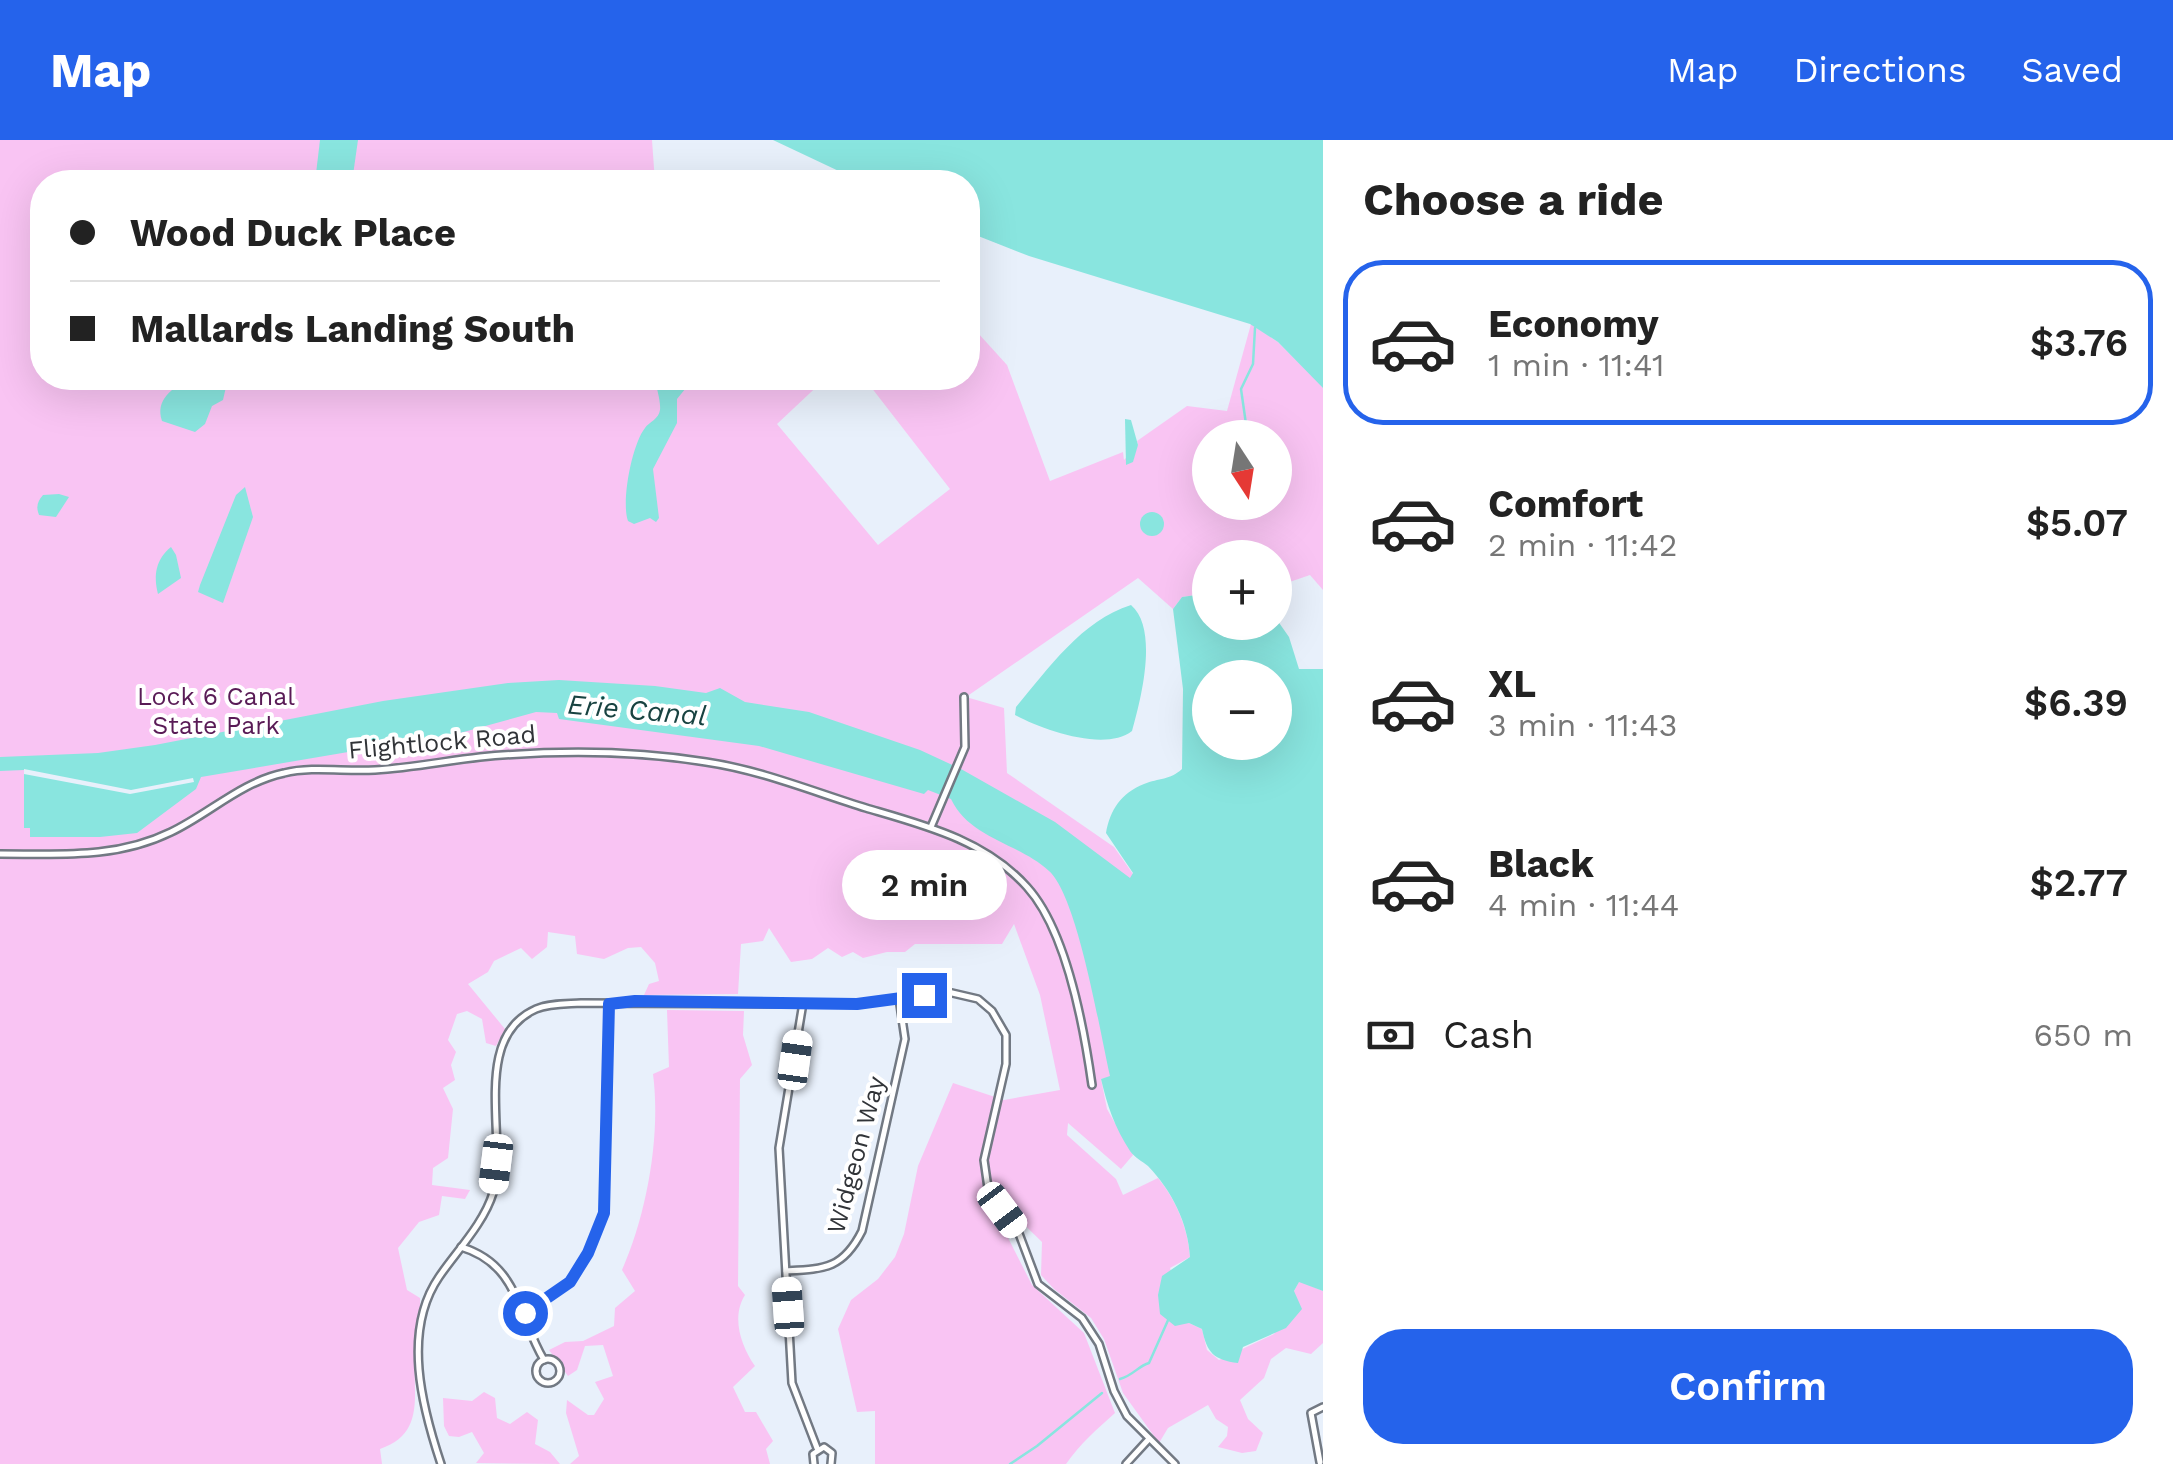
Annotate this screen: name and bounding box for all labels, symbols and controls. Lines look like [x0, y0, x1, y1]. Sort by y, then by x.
text: Map [50, 42, 151, 99]
text: Map [1667, 49, 1738, 91]
text: Directions [1793, 49, 1966, 91]
text: Saved [2021, 49, 2123, 91]
text: Choose a ride [1363, 173, 1663, 226]
text: Wood Duck Place [130, 211, 456, 255]
icon: car [1368, 298, 1458, 388]
text: Economy [1488, 302, 1659, 346]
text: Mallards Landing South [130, 307, 575, 351]
text: $3.76 [2030, 321, 2128, 365]
text: 1 min · 11:41 [1488, 346, 1665, 384]
north arrow [1192, 420, 1292, 520]
map controls [1192, 420, 1292, 760]
icon: car [1368, 478, 1458, 568]
text: Comfort [1488, 482, 1643, 526]
text: $5.07 [2026, 501, 2128, 545]
text: 2 min · 11:42 [1488, 526, 1677, 564]
button: + [1192, 540, 1292, 640]
icon: car [1368, 658, 1458, 748]
button: − [1192, 660, 1292, 760]
text: XL [1488, 662, 1536, 706]
text: $6.39 [2024, 681, 2128, 725]
park label: Lock 6 Canal State Park [137, 682, 295, 740]
water label: Erie Canal [566, 687, 708, 733]
text: 3 min · 11:43 [1488, 706, 1677, 744]
street label: Flightlock Road [347, 719, 537, 765]
icon: car [1368, 838, 1458, 928]
text: Black [1488, 842, 1594, 886]
callout: 2 min [842, 850, 1006, 920]
text: $2.77 [2030, 861, 2128, 905]
text: 2 min [881, 866, 968, 904]
text: 4 min · 11:44 [1488, 886, 1679, 924]
route end [902, 973, 947, 1018]
icon: cash [1363, 1008, 1418, 1063]
text: Cash [1443, 1013, 1534, 1057]
text: 650 m [2034, 1016, 2133, 1054]
car [776, 1028, 814, 1092]
street label: Widgeon Way [821, 1073, 891, 1237]
car [477, 1132, 515, 1196]
car [972, 1177, 1032, 1243]
car [771, 1276, 805, 1338]
route start [503, 1291, 548, 1336]
button: Confirm [1363, 1329, 2133, 1444]

